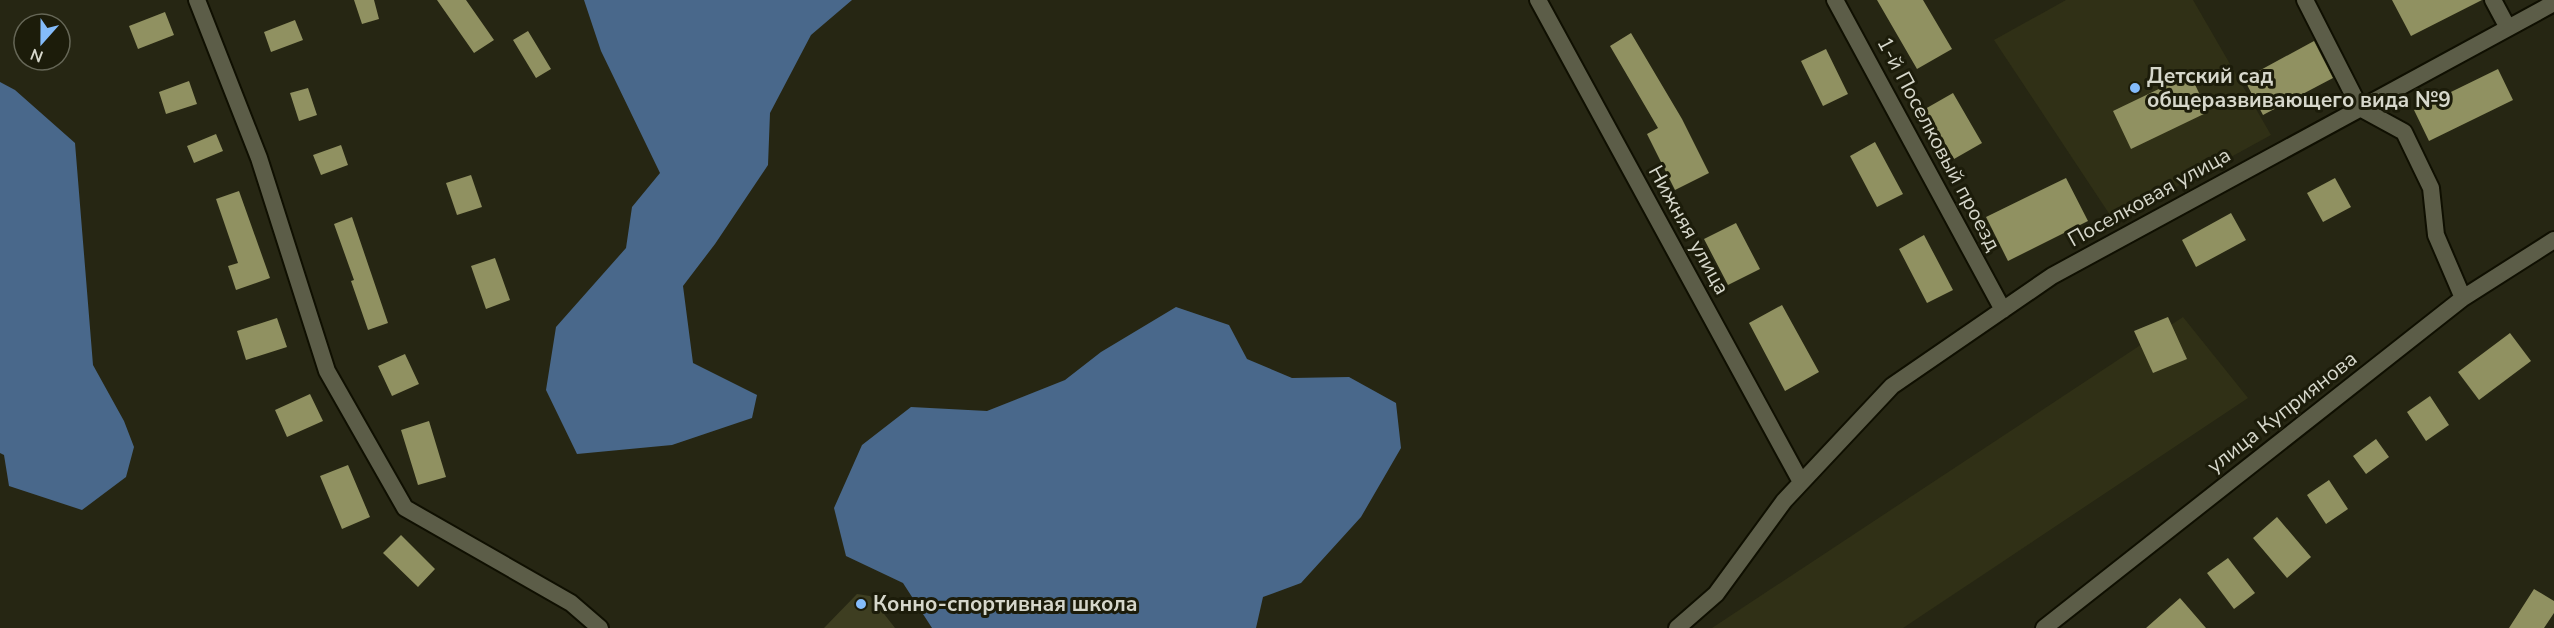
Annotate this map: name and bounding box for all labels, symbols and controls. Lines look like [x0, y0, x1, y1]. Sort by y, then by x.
north arrow [12, 12, 72, 72]
street label: 1-й Поселковый проезд [1871, 32, 2007, 256]
text: N [27, 43, 47, 67]
place label: Детский сад общеразвивающего вида №9 [2147, 62, 2451, 114]
marker: Детский сад общеразвивающего вида №9 [2128, 81, 2142, 95]
street label: Поселковая улица [2063, 141, 2235, 253]
street label: Нижняя улица [1642, 160, 1736, 300]
street label: улица Куприянова [2201, 345, 2363, 479]
place label: Конно-спортивная школа [873, 590, 1138, 618]
marker: Конно-спортивная школа [854, 597, 868, 611]

